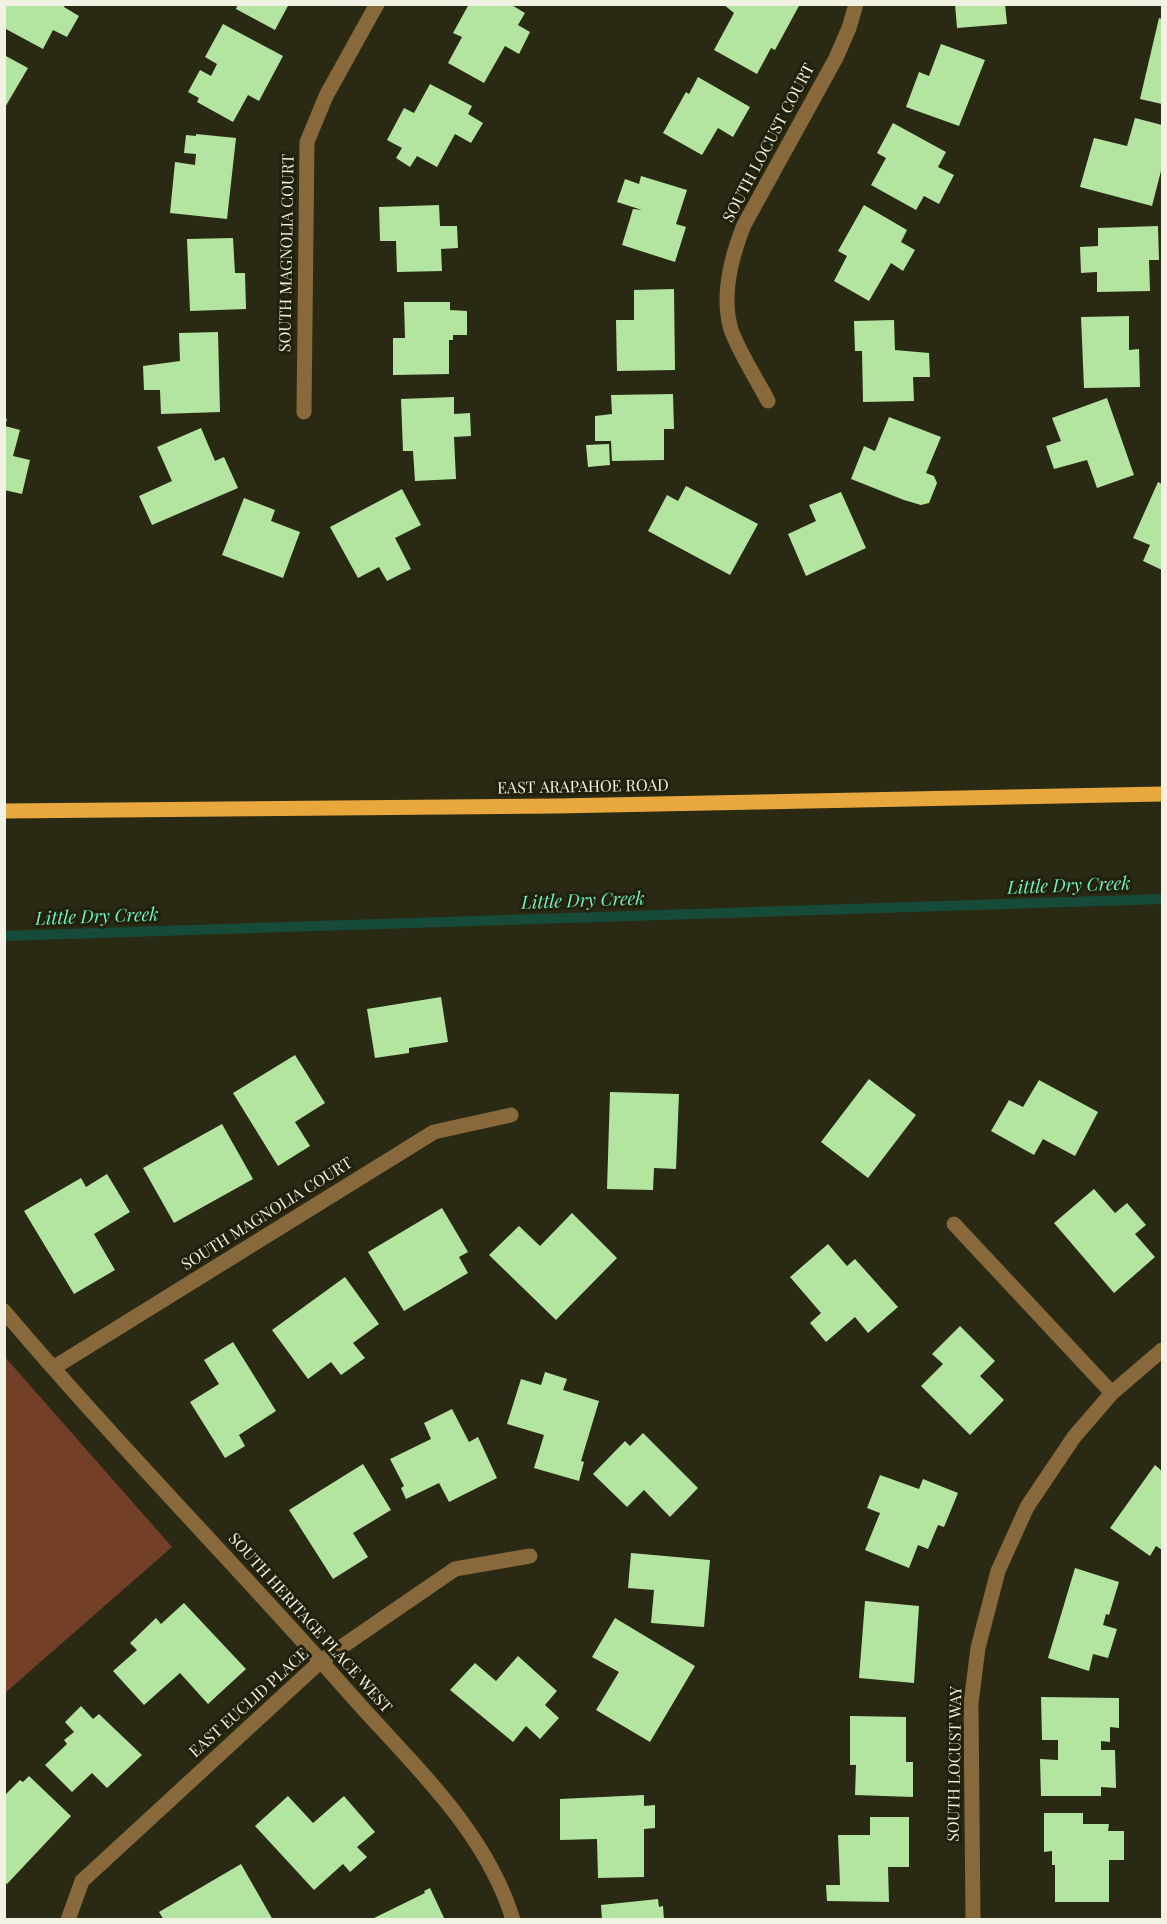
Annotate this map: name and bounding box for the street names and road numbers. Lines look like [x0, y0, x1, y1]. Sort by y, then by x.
street label: SOUTH LOCUST COURT [719, 60, 819, 226]
street label: SOUTH MAGNOLIA COURT [276, 154, 298, 352]
street label: EAST ARAPAHOE ROAD [497, 776, 669, 798]
street label: SOUTH MAGNOLIA COURT [178, 1153, 356, 1275]
street label: SOUTH HERITAGE PLACE WEST [224, 1529, 396, 1717]
street label: EAST EUCLID PLACE [185, 1644, 313, 1762]
street label: SOUTH LOCUST WAY [944, 1686, 966, 1842]

